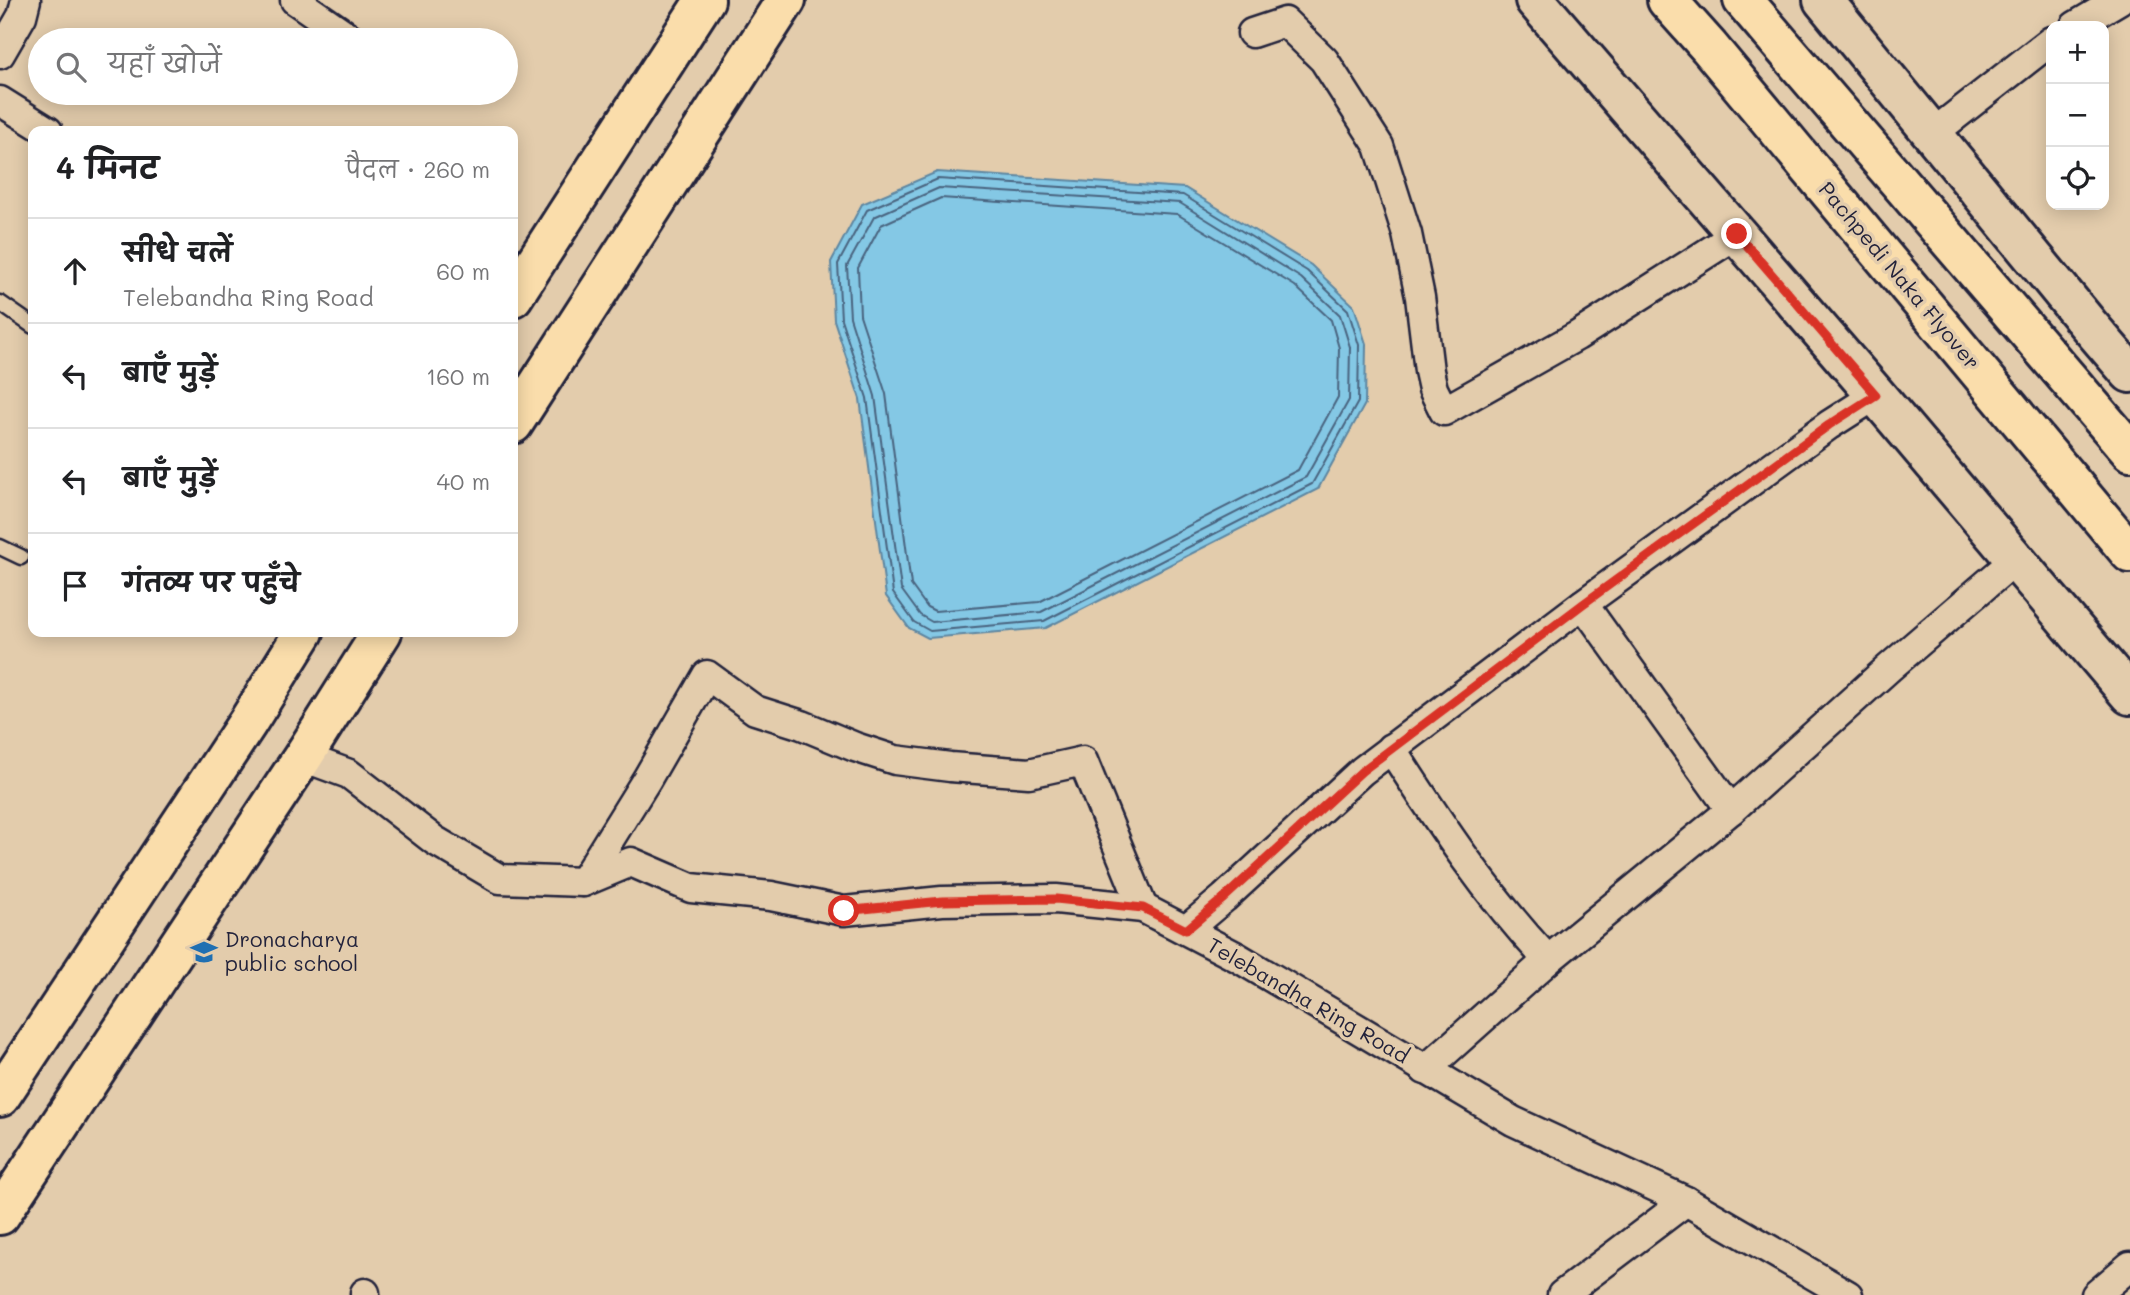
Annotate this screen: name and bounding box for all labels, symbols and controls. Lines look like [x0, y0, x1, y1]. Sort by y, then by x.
map controls [2046, 21, 2109, 210]
button: + [2046, 21, 2109, 84]
search box [28, 28, 518, 105]
text: यहाँ खोजें [108, 46, 221, 80]
icon: search [52, 48, 90, 86]
button: − [2046, 84, 2109, 147]
text: 4 मिनट [56, 147, 159, 187]
button: locate [2046, 147, 2109, 210]
text: पैदल · 260 m [345, 154, 490, 184]
street label: Pachpedi Naka Flyover [1814, 176, 1987, 375]
route end [1721, 218, 1752, 249]
text: सीधे चलें [123, 235, 232, 269]
icon: ahead [56, 252, 94, 290]
text: 60 m [436, 256, 490, 286]
text: Telebandha Ring Road [123, 282, 374, 312]
text: बाएँ मुड़ें [123, 355, 217, 389]
icon: left [56, 357, 94, 395]
text: 160 m [426, 361, 490, 391]
text: बाएँ मुड़ें [123, 460, 217, 494]
icon: left [56, 462, 94, 500]
text: 40 m [437, 466, 490, 496]
text: गंतव्य पर पहुँचे [123, 565, 300, 599]
icon: arrive [56, 567, 94, 605]
route start [828, 895, 859, 926]
place label: Dronacharya public school [225, 925, 359, 976]
street label: Telebandha Ring Road [1203, 931, 1415, 1069]
school or university icon: Dronacharya public school [189, 937, 219, 967]

